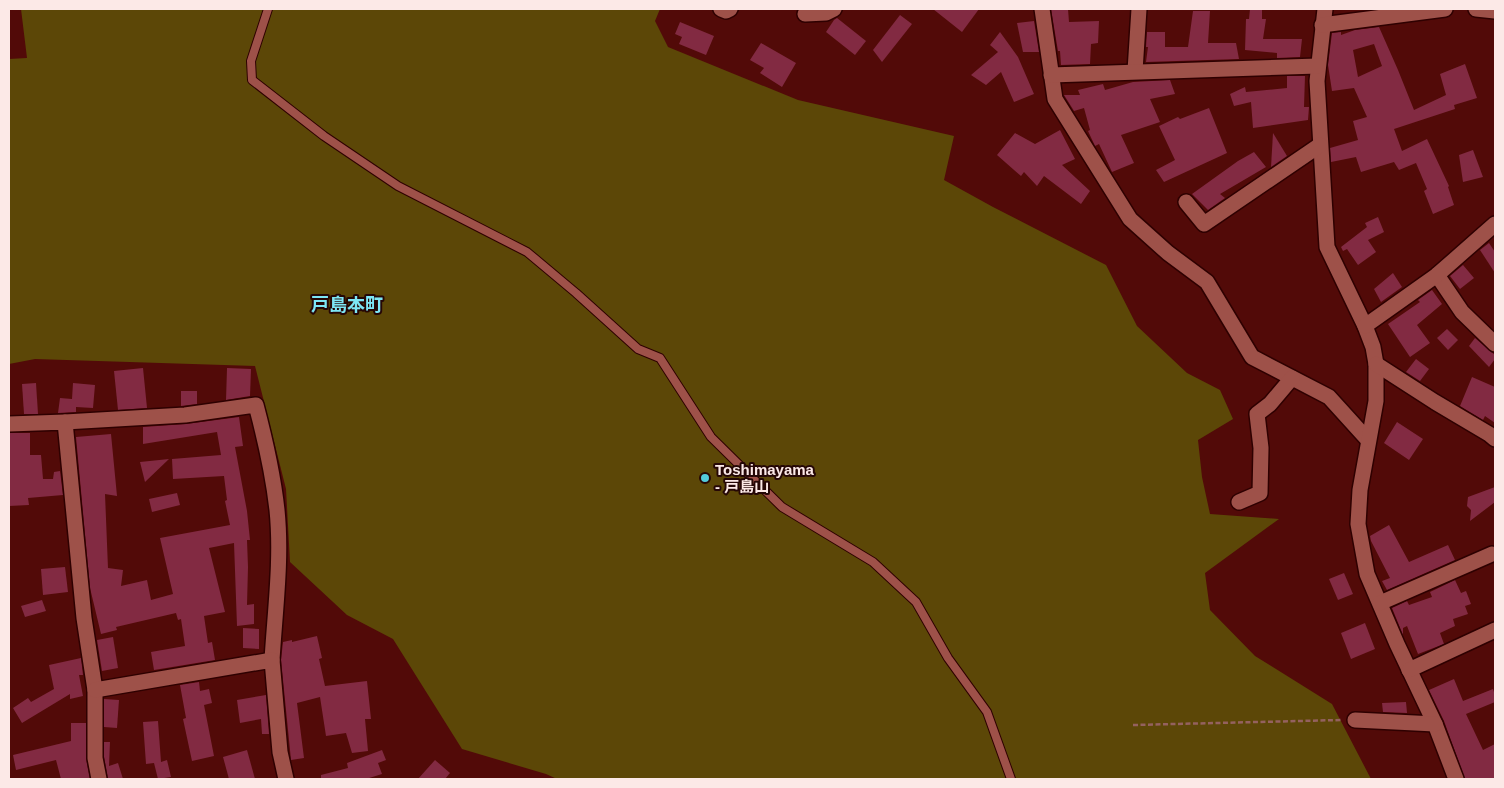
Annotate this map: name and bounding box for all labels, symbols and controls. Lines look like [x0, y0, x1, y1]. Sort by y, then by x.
district label: 戸島本町 [311, 295, 383, 315]
place label: Toshimayama - 戸島山 [715, 461, 815, 495]
marker: Toshimayama - 戸島山 [699, 472, 711, 484]

